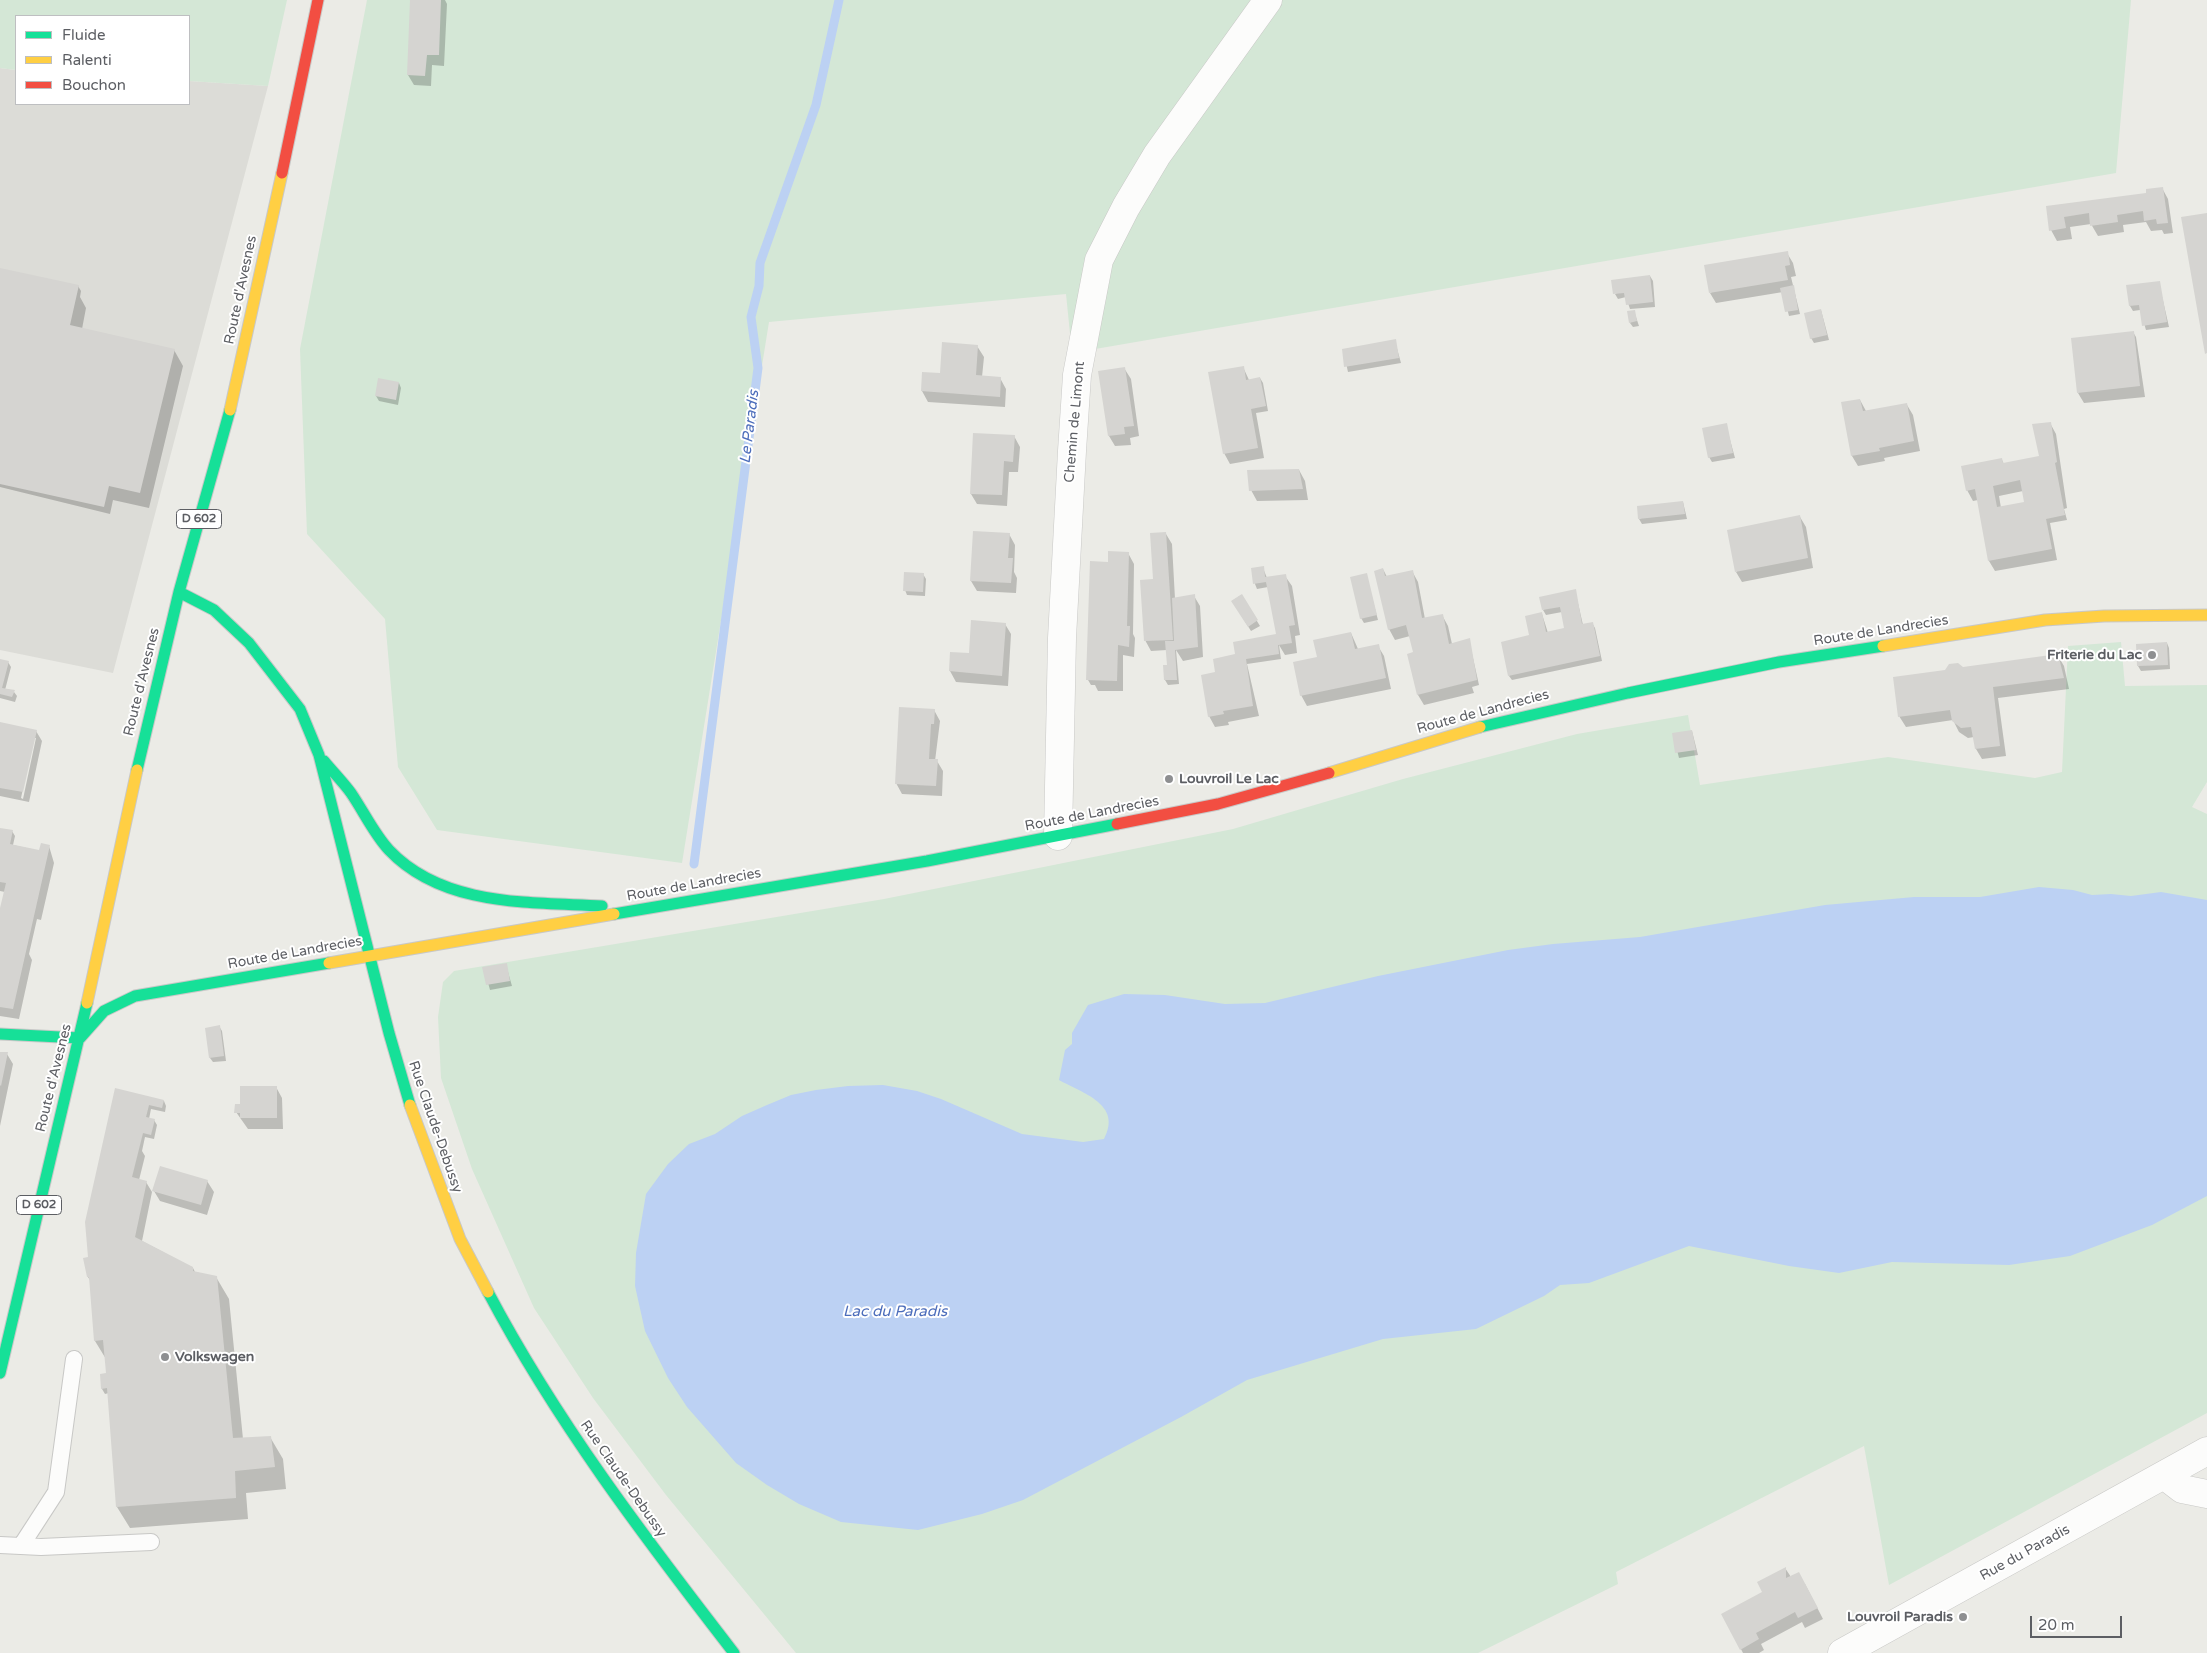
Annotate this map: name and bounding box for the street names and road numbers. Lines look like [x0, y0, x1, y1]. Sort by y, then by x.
street label: Route d'Avesnes [221, 234, 261, 346]
street label: Chemin de Limont [1061, 361, 1089, 483]
road number: D 602 [176, 509, 222, 528]
street label: Route de Landrecies [1812, 612, 1950, 650]
street label: Route d'Avesnes [120, 626, 164, 738]
street label: Route de Landrecies [1415, 686, 1551, 738]
street label: Route de Landrecies [1024, 793, 1160, 835]
street label: Route de Landrecies [625, 865, 763, 905]
street label: Route de Landrecies [226, 933, 364, 973]
street label: Route d'Avesnes [32, 1022, 76, 1134]
street label: Rue Claude-Debussy [405, 1059, 465, 1195]
road number: D 602 [16, 1196, 62, 1214]
street label: Rue Claude-Debussy [576, 1417, 670, 1541]
street label: Rue du Paradis [1977, 1521, 2073, 1585]

